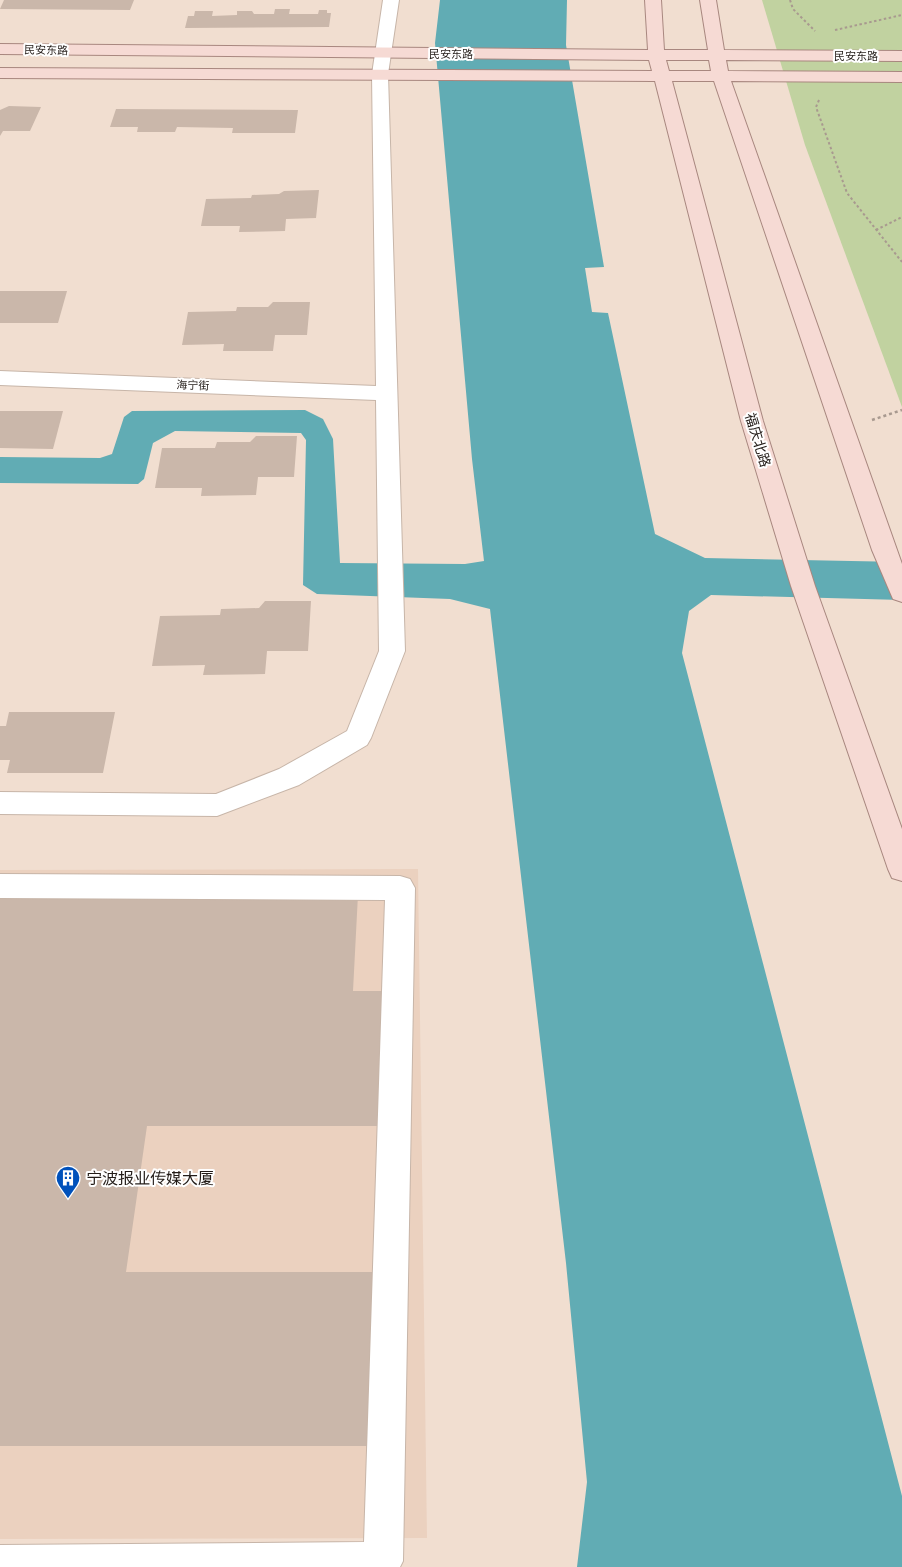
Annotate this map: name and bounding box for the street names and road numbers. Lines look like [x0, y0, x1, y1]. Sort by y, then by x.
street label: 民安东路 [24, 41, 68, 57]
street label: 民安东路 [429, 45, 473, 61]
street label: 民安东路 [834, 47, 878, 63]
street label: 海宁街 [176, 375, 210, 393]
street label: 福庆北路 [741, 410, 777, 469]

